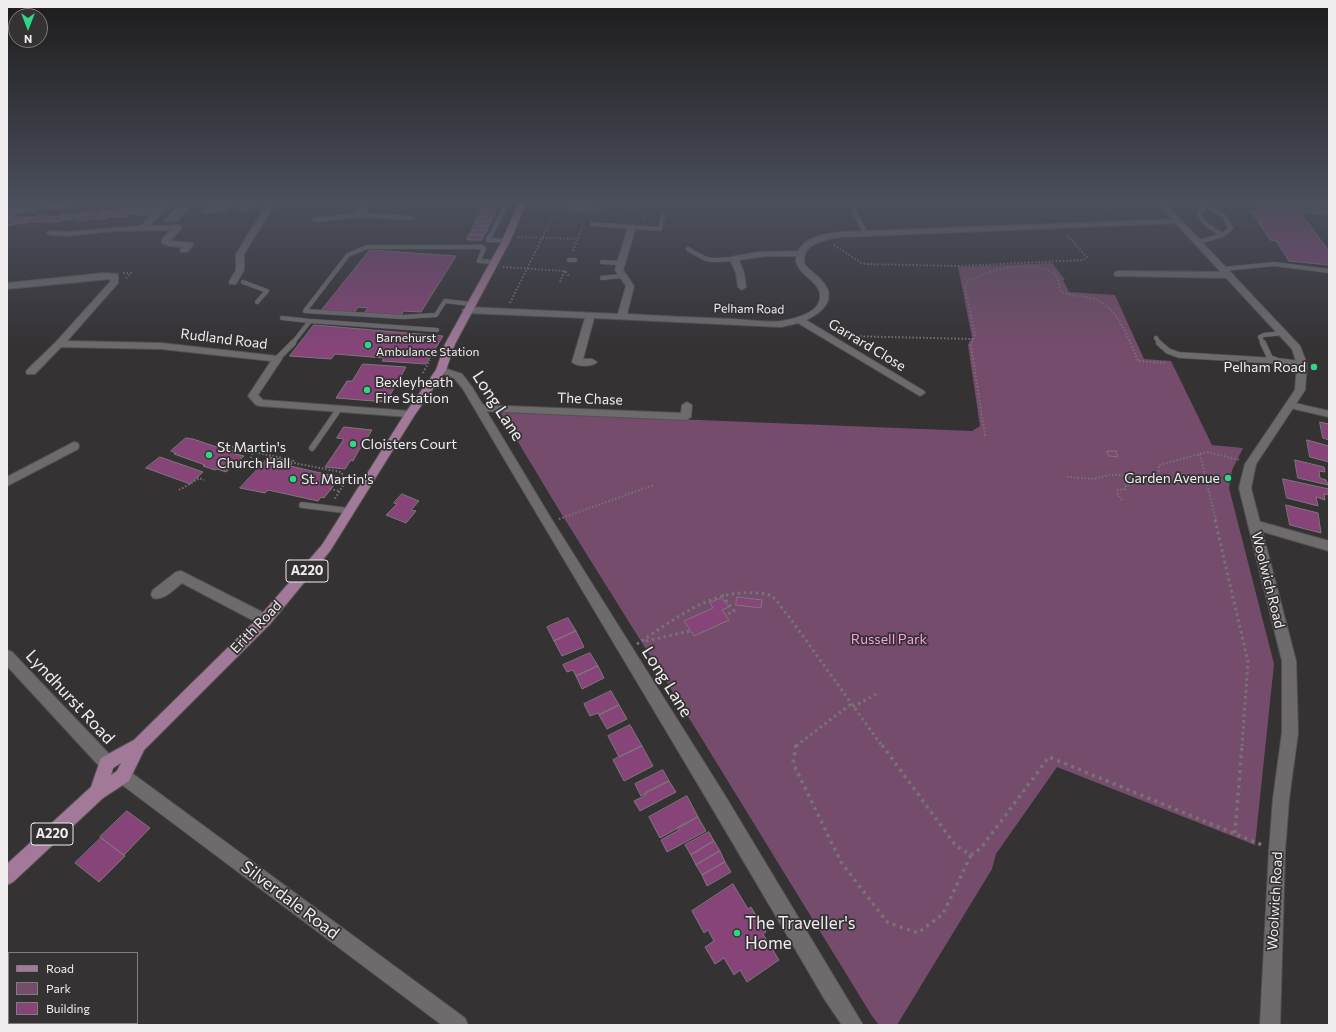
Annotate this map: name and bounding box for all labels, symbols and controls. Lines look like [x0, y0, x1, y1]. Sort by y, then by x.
north arrow [8, 8, 48, 48]
text: N [24, 33, 32, 46]
street label: Pelham Road [714, 301, 784, 317]
street label: Garrard Close [825, 315, 909, 375]
street label: Rudland Road [180, 325, 268, 353]
place label: Barnehurst Ambulance Station [376, 331, 479, 359]
marker: Barnehurst Ambulance Station [363, 340, 373, 350]
place label: Pelham Road [1224, 359, 1306, 375]
marker: Pelham Road [1309, 362, 1319, 372]
street label: Long Lane [468, 367, 528, 445]
place label: Bexleyheath Fire Station [375, 374, 453, 406]
marker: Bexleyheath Fire Station [362, 385, 372, 395]
street label: The Chase [557, 389, 623, 409]
place label: Cloisters Court [361, 436, 457, 452]
place label: St Martin's Church Hall [217, 439, 290, 472]
marker: Cloisters Court [348, 439, 358, 449]
marker: St Martin's Church Hall [204, 450, 214, 460]
place label: Garden Avenue [1124, 470, 1220, 486]
place label: St. Martin's [301, 471, 374, 487]
marker: Garden Avenue [1223, 473, 1233, 483]
marker: St. Martin's [288, 474, 298, 484]
street label: Woolwich Road [1248, 530, 1288, 630]
road number: A220 [286, 560, 328, 582]
street label: Erith Road [227, 597, 285, 657]
park label: Russell Park [851, 631, 927, 647]
street label: Long Lane [637, 643, 697, 721]
street label: Lyndhurst Road [21, 646, 119, 748]
road number: A220 [31, 823, 73, 845]
street label: Woolwich Road [1264, 851, 1286, 951]
street label: Silverdale Road [237, 856, 343, 944]
place label: The Traveller's Home [745, 913, 856, 953]
marker: The Traveller's Home [732, 928, 742, 938]
legend [8, 952, 138, 1024]
text: Road [46, 961, 74, 975]
text: Park [46, 981, 71, 995]
text: Building [46, 1001, 90, 1015]

